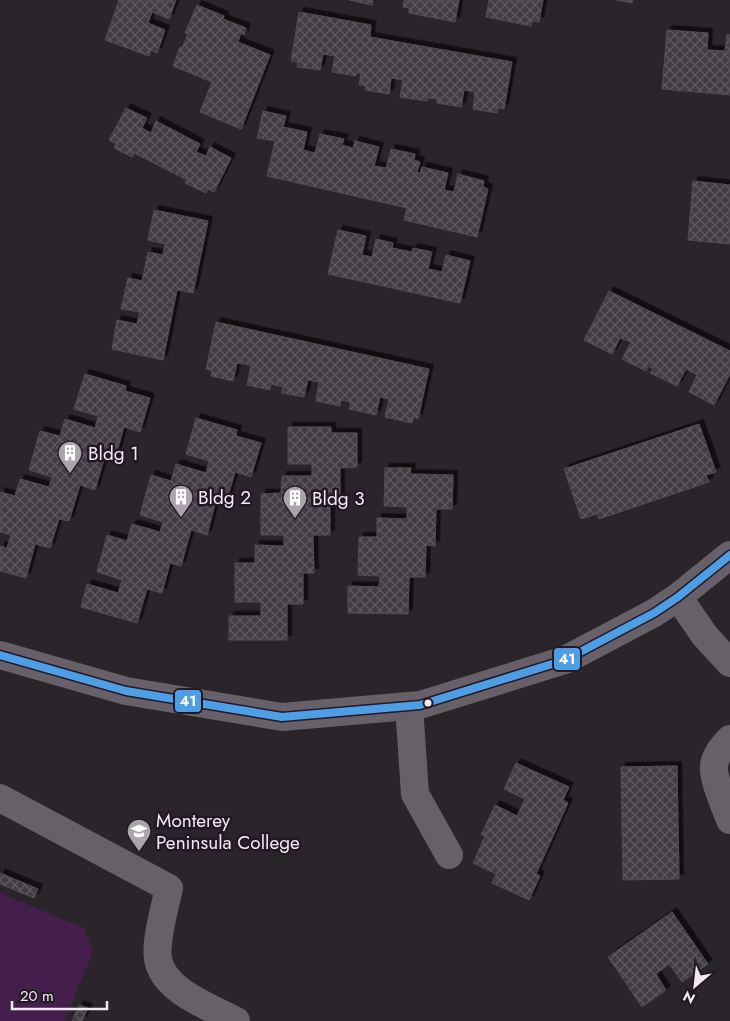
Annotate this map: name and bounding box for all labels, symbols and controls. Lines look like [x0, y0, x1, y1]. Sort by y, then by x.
building icon: Bldg 1 [57, 440, 83, 474]
place label: Bldg 1 [88, 440, 139, 467]
building icon: Bldg 2 [168, 484, 194, 518]
place label: Bldg 2 [198, 484, 251, 511]
building icon: Bldg 3 [282, 485, 308, 519]
place label: Bldg 3 [312, 485, 365, 512]
line badge: 41 [553, 647, 581, 671]
text: 41 [559, 649, 575, 669]
line badge: 41 [174, 689, 202, 713]
text: 41 [180, 691, 196, 711]
unlabelled marker [423, 698, 433, 708]
place label: Monterey Peninsula College [156, 807, 300, 856]
school or university icon: Monterey Peninsula College [126, 818, 152, 852]
north arrow [670, 961, 720, 1011]
scale bar [12, 978, 108, 1010]
text: 20 m [20, 985, 54, 1007]
text: N [679, 986, 699, 1009]

